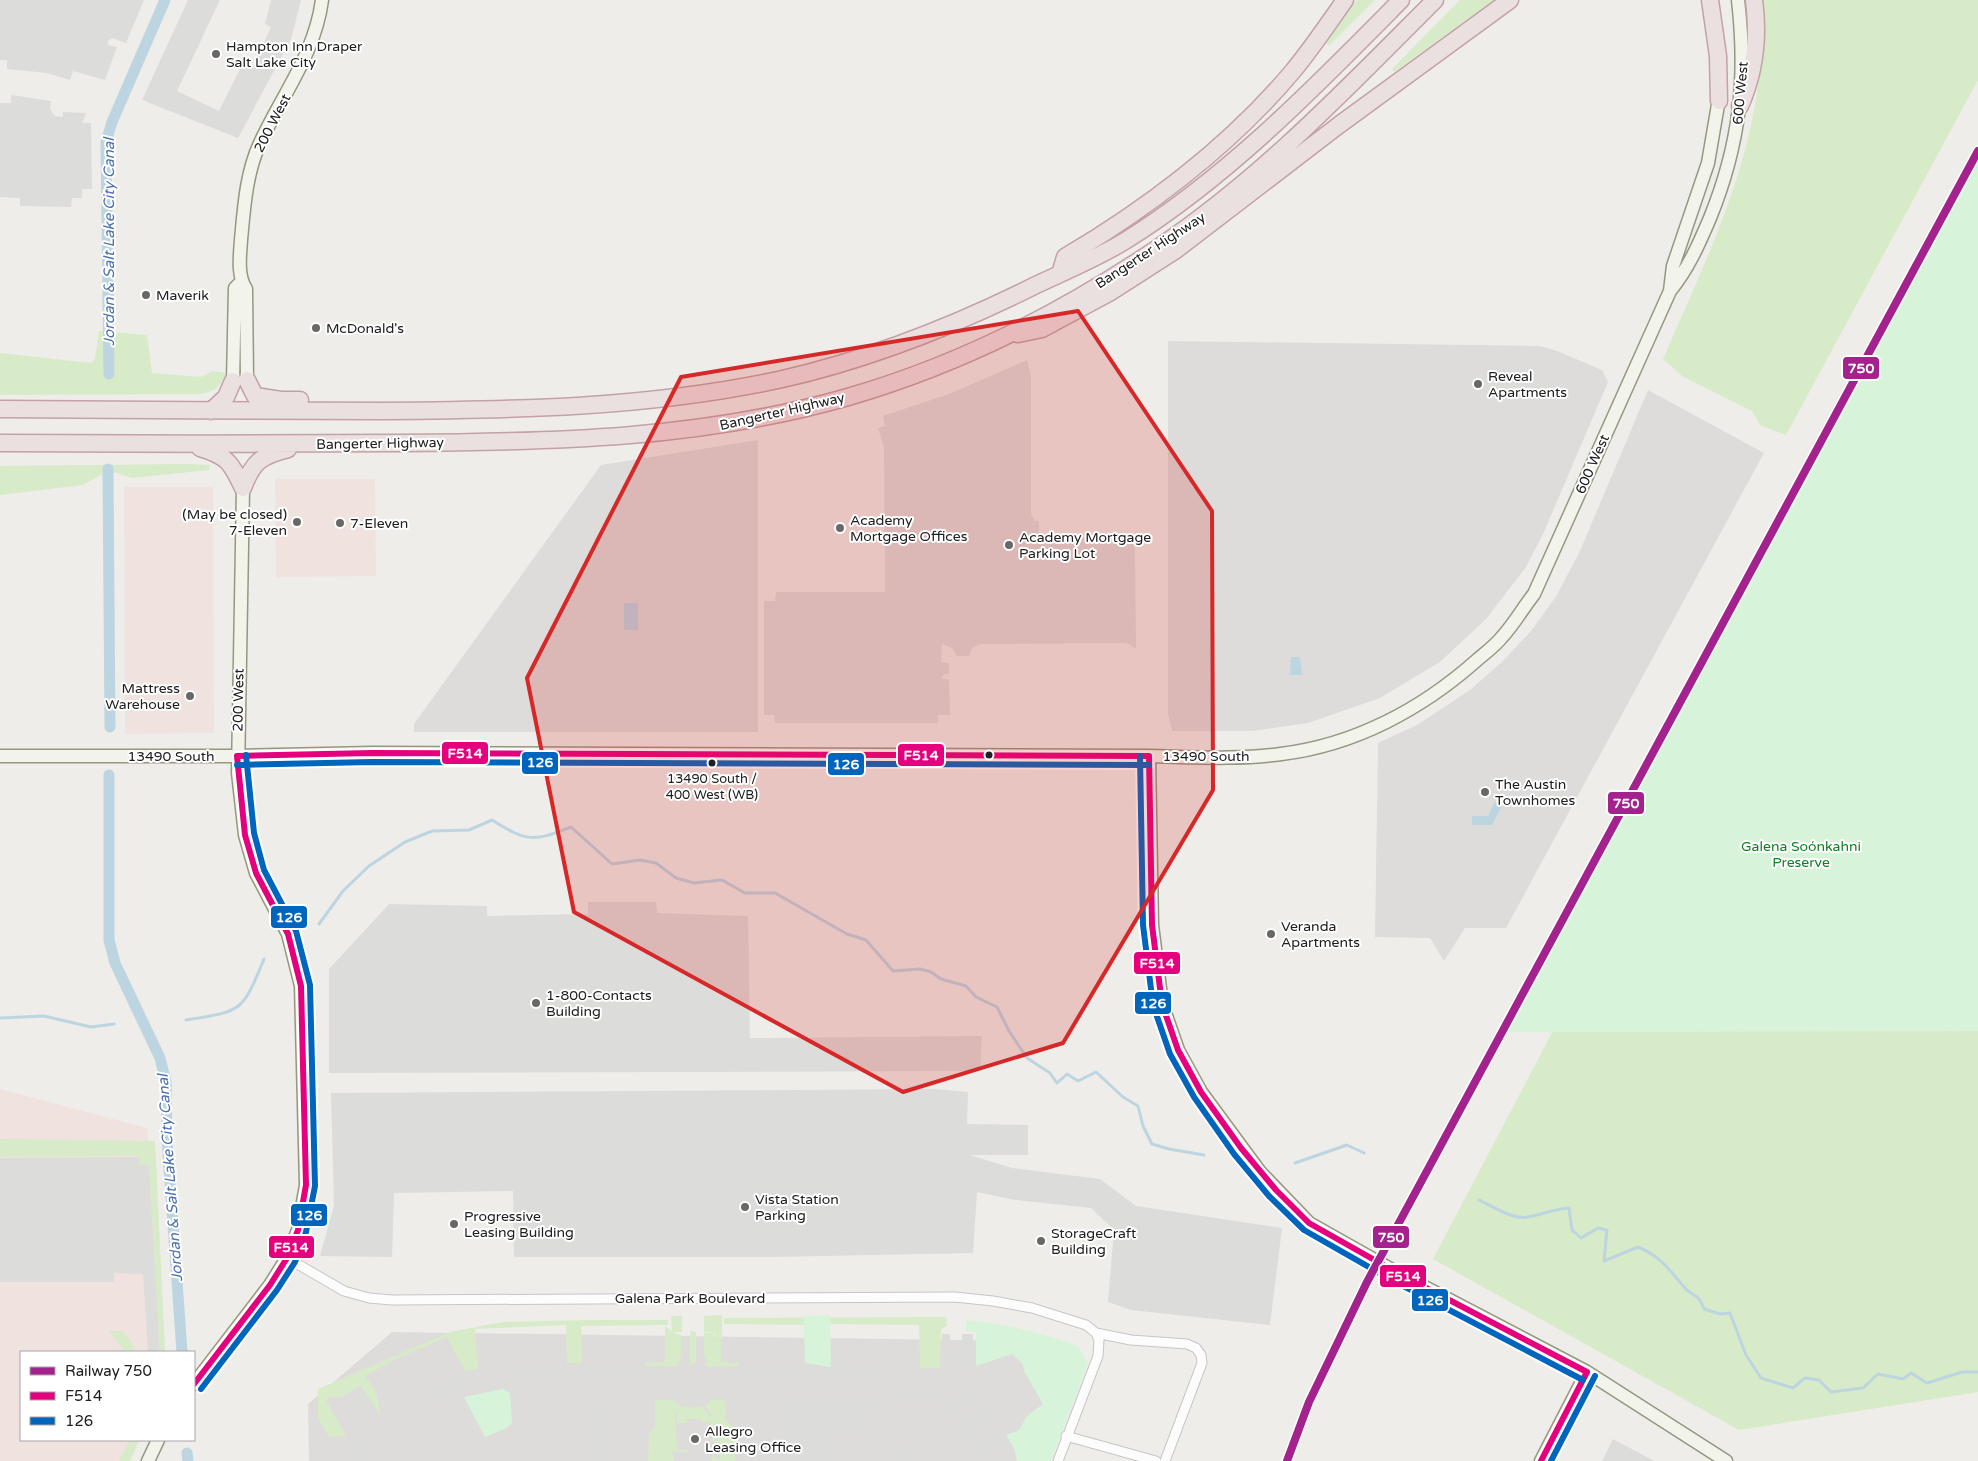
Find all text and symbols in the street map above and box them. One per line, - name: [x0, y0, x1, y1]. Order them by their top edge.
- place label: Hampton Inn Draper Salt Lake City: [226, 38, 363, 71]
- marker: Hampton Inn Draper Salt Lake City: [210, 48, 222, 60]
- street label: 600 West: [1729, 60, 1752, 125]
- street label: 200 West: [250, 91, 295, 155]
- water label: Jordan & Salt Lake City Canal: [100, 136, 118, 346]
- street label: Bangerter Highway: [1092, 208, 1209, 292]
- place label: Maverik: [156, 287, 209, 304]
- marker: Maverik: [140, 289, 152, 301]
- place label: McDonald's: [326, 320, 404, 337]
- marker: McDonald's: [310, 322, 322, 334]
- line badge: 750: [1842, 356, 1880, 380]
- text: 750: [1848, 360, 1874, 377]
- place label: Reveal Apartments: [1488, 368, 1567, 401]
- marker: Reveal Apartments: [1472, 378, 1484, 390]
- street label: Bangerter Highway: [718, 389, 847, 434]
- street label: 600 West: [1572, 431, 1613, 497]
- street label: Bangerter Highway: [316, 434, 445, 453]
- place label: (May be closed) 7-Eleven: [182, 506, 287, 539]
- place label: Academy Mortgage Offices: [850, 512, 968, 545]
- place label: 7-Eleven: [350, 515, 408, 532]
- marker: (May be closed) 7-Eleven: [291, 516, 303, 528]
- marker: 7-Eleven: [334, 517, 346, 529]
- marker: Academy Mortgage Offices: [834, 522, 846, 534]
- place label: Academy Mortgage Parking Lot: [1019, 529, 1151, 562]
- marker: Academy Mortgage Parking Lot: [1003, 539, 1015, 551]
- street label: 200 West: [229, 667, 248, 732]
- place label: Mattress Warehouse: [105, 680, 180, 713]
- marker: Mattress Warehouse: [184, 690, 196, 702]
- line badge: F514: [441, 741, 489, 765]
- line badge: F514: [897, 743, 945, 767]
- text: F514: [448, 745, 483, 762]
- text: F514: [904, 747, 939, 764]
- street label: 13490 South: [127, 748, 215, 765]
- street label: 13490 South: [1162, 748, 1250, 765]
- unlabelled marker: [984, 750, 994, 760]
- line badge: 126: [521, 751, 559, 775]
- line badge: 126: [827, 752, 865, 776]
- text: 126: [527, 754, 553, 771]
- text: 126: [833, 756, 859, 773]
- marker: 13490 South / 400 West (WB): [707, 758, 717, 768]
- place label: 13490 South / 400 West (WB): [666, 771, 758, 803]
- place label: The Austin Townhomes: [1495, 776, 1575, 809]
- marker: The Austin Townhomes: [1479, 786, 1491, 798]
- line badge: 750: [1607, 791, 1645, 815]
- text: 750: [1613, 795, 1639, 812]
- park label: Galena Soónkahni Preserve: [1741, 838, 1861, 871]
- line badge: 126: [270, 905, 308, 929]
- text: 126: [276, 909, 302, 926]
- place label: Veranda Apartments: [1281, 918, 1360, 951]
- marker: Veranda Apartments: [1265, 928, 1277, 940]
- line badge: F514: [1133, 951, 1181, 975]
- text: F514: [1140, 955, 1175, 972]
- place label: 1-800-Contacts Building: [546, 987, 652, 1020]
- line badge: 126: [1134, 991, 1172, 1015]
- text: 126: [1140, 995, 1166, 1012]
- marker: 1-800-Contacts Building: [530, 997, 542, 1009]
- water label: Jordan & Salt Lake City Canal: [154, 1071, 186, 1282]
- place label: Vista Station Parking: [755, 1191, 839, 1224]
- marker: Vista Station Parking: [739, 1201, 751, 1213]
- line badge: 126: [290, 1203, 328, 1227]
- text: 126: [296, 1207, 322, 1224]
- place label: Progressive Leasing Building: [464, 1208, 574, 1241]
- marker: Progressive Leasing Building: [448, 1218, 460, 1230]
- place label: StorageCraft Building: [1051, 1225, 1137, 1258]
- line badge: 750: [1372, 1225, 1410, 1249]
- text: 750: [1378, 1229, 1404, 1246]
- line badge: F514: [268, 1235, 315, 1259]
- marker: StorageCraft Building: [1035, 1235, 1047, 1247]
- text: F514: [274, 1239, 309, 1256]
- line badge: F514: [1379, 1264, 1427, 1288]
- text: F514: [1386, 1268, 1421, 1285]
- line badge: 126: [1411, 1288, 1449, 1312]
- street label: Galena Park Boulevard: [615, 1290, 765, 1307]
- text: 126: [1417, 1292, 1443, 1309]
- legend: [20, 1351, 195, 1441]
- text: Railway 750: [65, 1362, 152, 1380]
- text: F514: [65, 1387, 102, 1405]
- text: 126: [65, 1412, 93, 1430]
- place label: Allegro Leasing Office: [705, 1423, 801, 1456]
- marker: Allegro Leasing Office: [689, 1433, 701, 1445]

